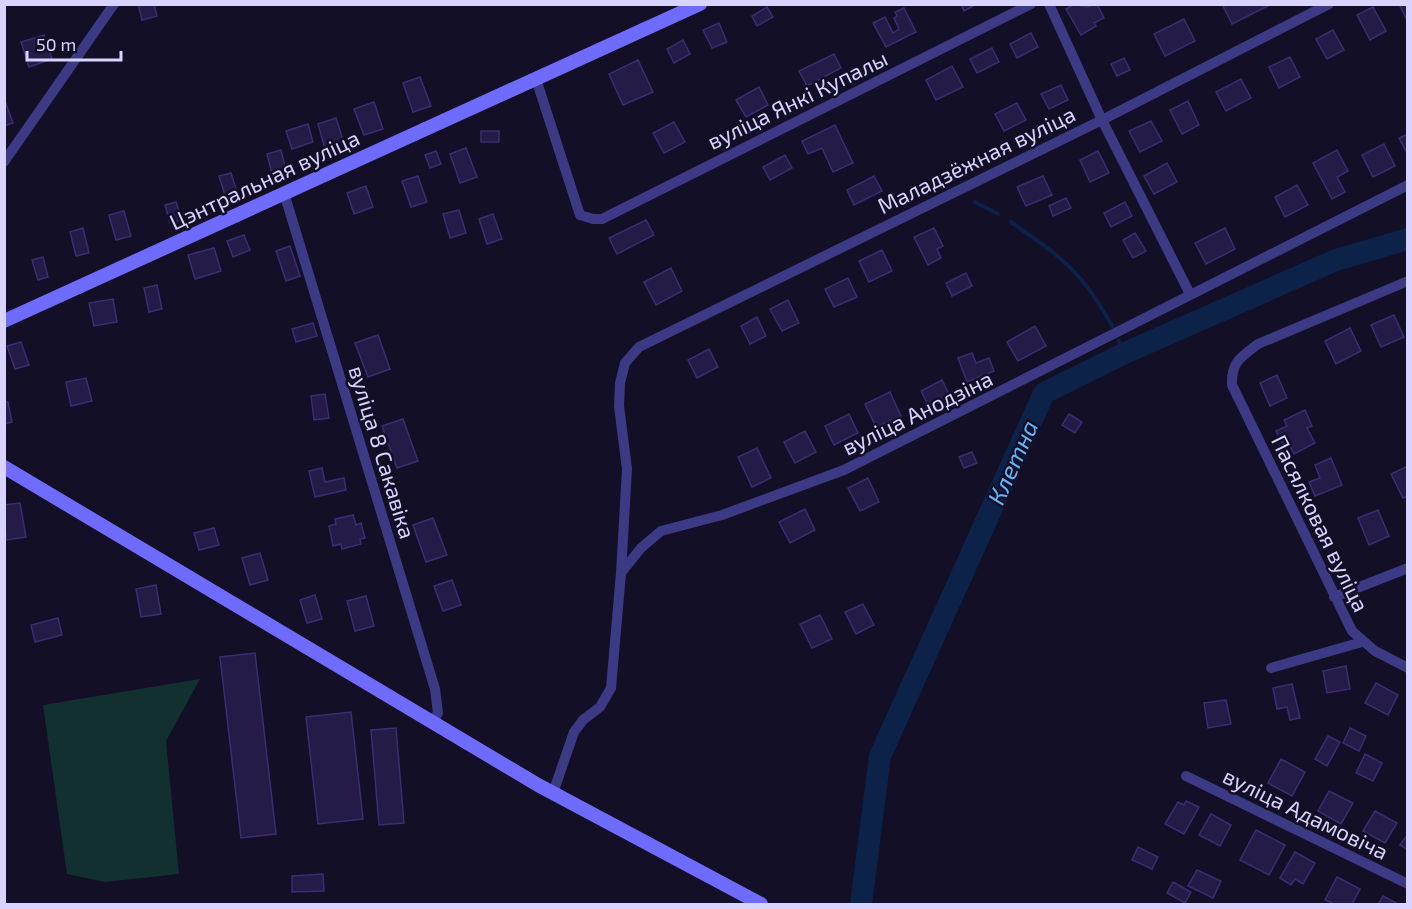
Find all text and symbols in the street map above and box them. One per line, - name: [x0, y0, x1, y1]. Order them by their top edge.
- scale bar: [27, 24, 122, 62]
- text: 50 m: [36, 33, 76, 55]
- street label: вуліца Янкі Купалы: [703, 44, 892, 155]
- street label: Маладзёжная вуліца: [873, 100, 1080, 219]
- street label: Цэнтральная вуліца: [165, 124, 364, 235]
- street label: вуліца 8 Сакавіка: [343, 362, 422, 542]
- street label: вуліца Анодзіна: [838, 364, 997, 461]
- water label: Клетна: [981, 415, 1043, 509]
- street label: Пасялковая вуліца: [1266, 430, 1375, 616]
- street label: вуліца Адамовіча: [1219, 762, 1393, 865]

